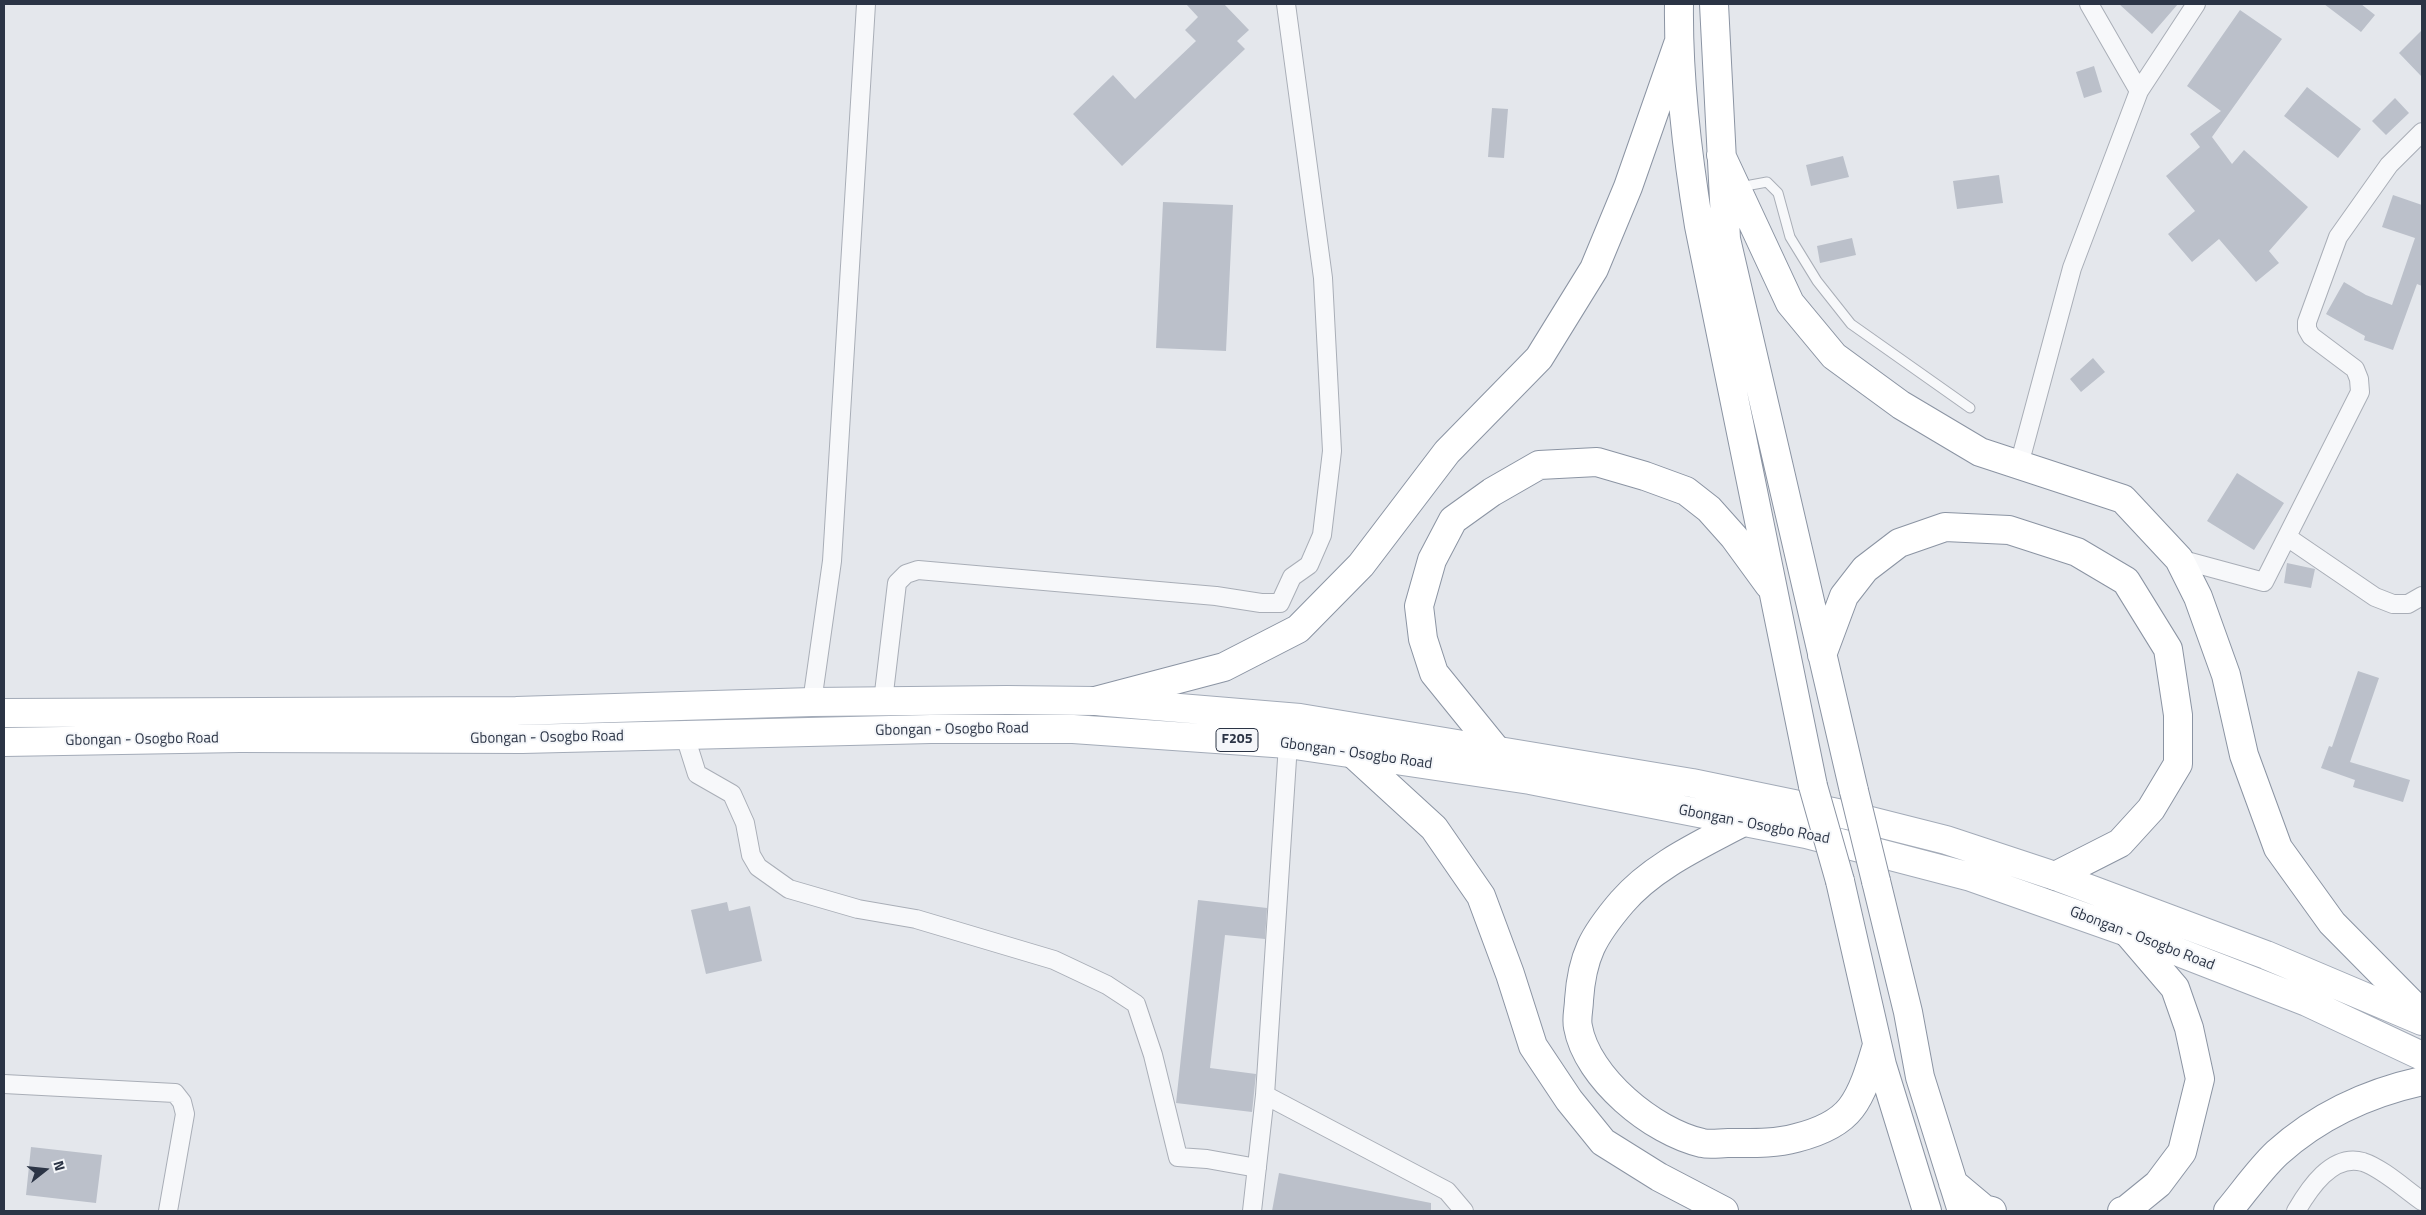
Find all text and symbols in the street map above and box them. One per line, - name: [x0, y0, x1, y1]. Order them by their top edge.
- street label: Gbongan - Osogbo Road: [875, 720, 1029, 740]
- street label: Gbongan - Osogbo Road: [470, 728, 624, 748]
- road number: F205: [1216, 728, 1258, 752]
- street label: Gbongan - Osogbo Road: [65, 730, 219, 750]
- street label: Gbongan - Osogbo Road: [1279, 734, 1433, 774]
- street label: Gbongan - Osogbo Road: [1677, 802, 1831, 848]
- street label: Gbongan - Osogbo Road: [2067, 903, 2217, 975]
- north arrow: [20, 1145, 70, 1195]
- text: N: [48, 1158, 71, 1173]

